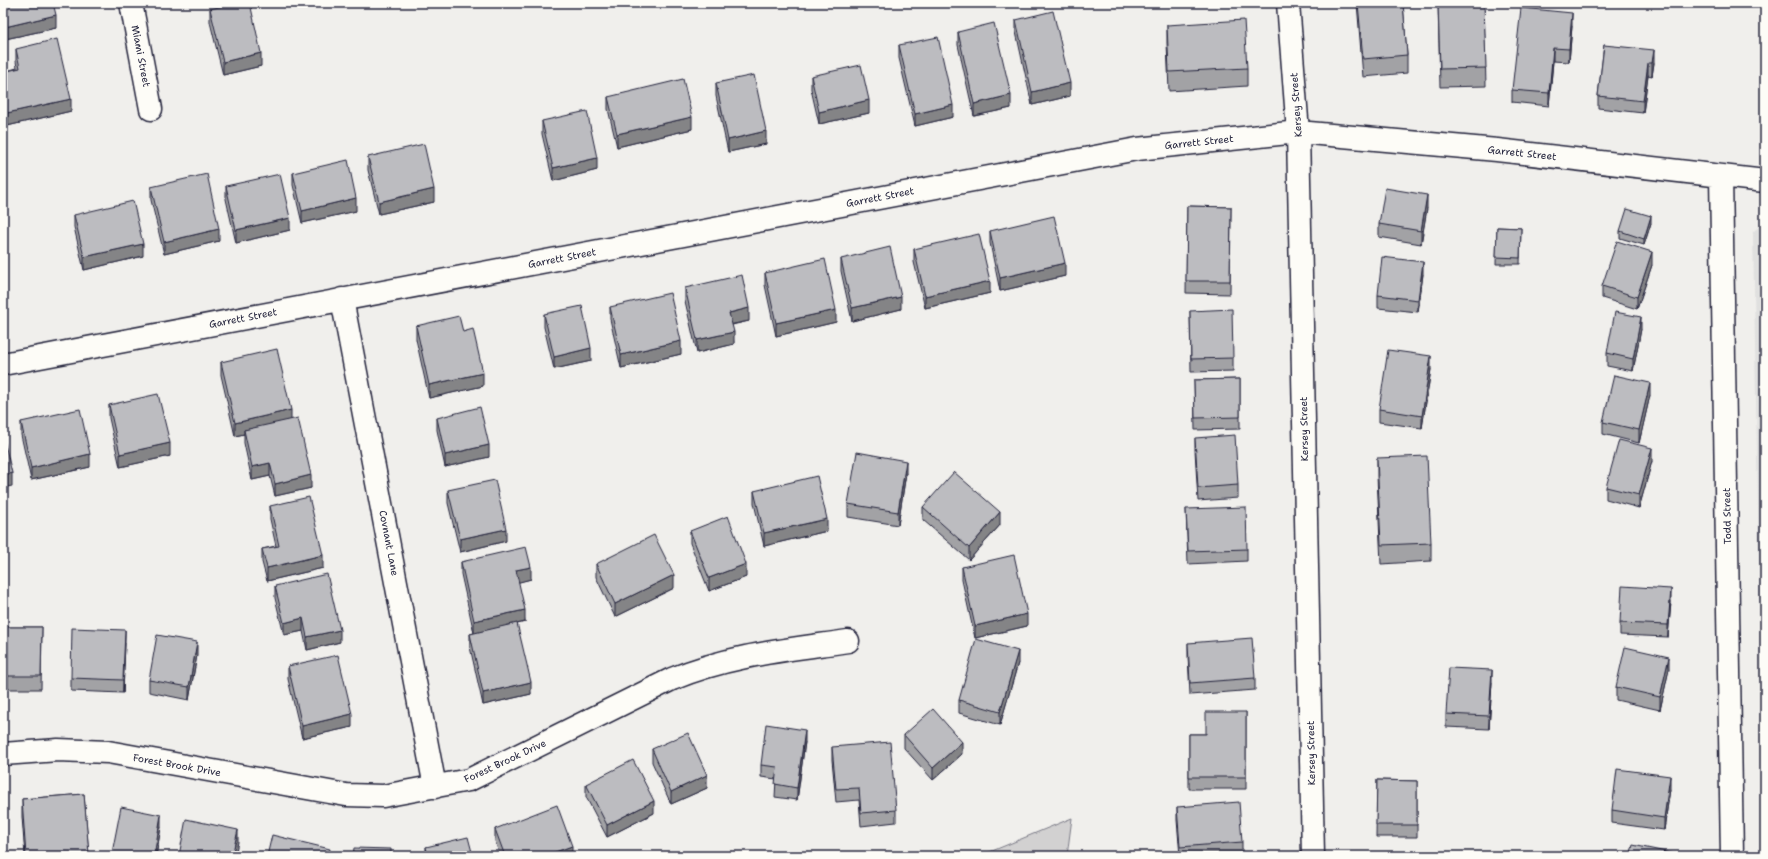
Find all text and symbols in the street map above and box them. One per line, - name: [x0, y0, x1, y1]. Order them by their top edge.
- street label: Miami Street: [129, 24, 153, 88]
- street label: Kersey Street: [1287, 72, 1305, 138]
- street label: Garrett Street: [1164, 132, 1234, 152]
- street label: Garrett Street: [1487, 143, 1557, 163]
- street label: Garrett Street: [845, 184, 915, 210]
- street label: Garrett Street: [527, 245, 597, 271]
- street label: Garrett Street: [208, 305, 278, 331]
- street label: Kersey Street: [1297, 397, 1311, 461]
- street label: Todd Street: [1720, 488, 1734, 544]
- street label: Covnant Lane: [376, 509, 402, 577]
- street label: Kersey Street: [1304, 721, 1318, 785]
- street label: Forest Brook Drive: [462, 736, 548, 786]
- street label: Forest Brook Drive: [132, 751, 222, 779]

